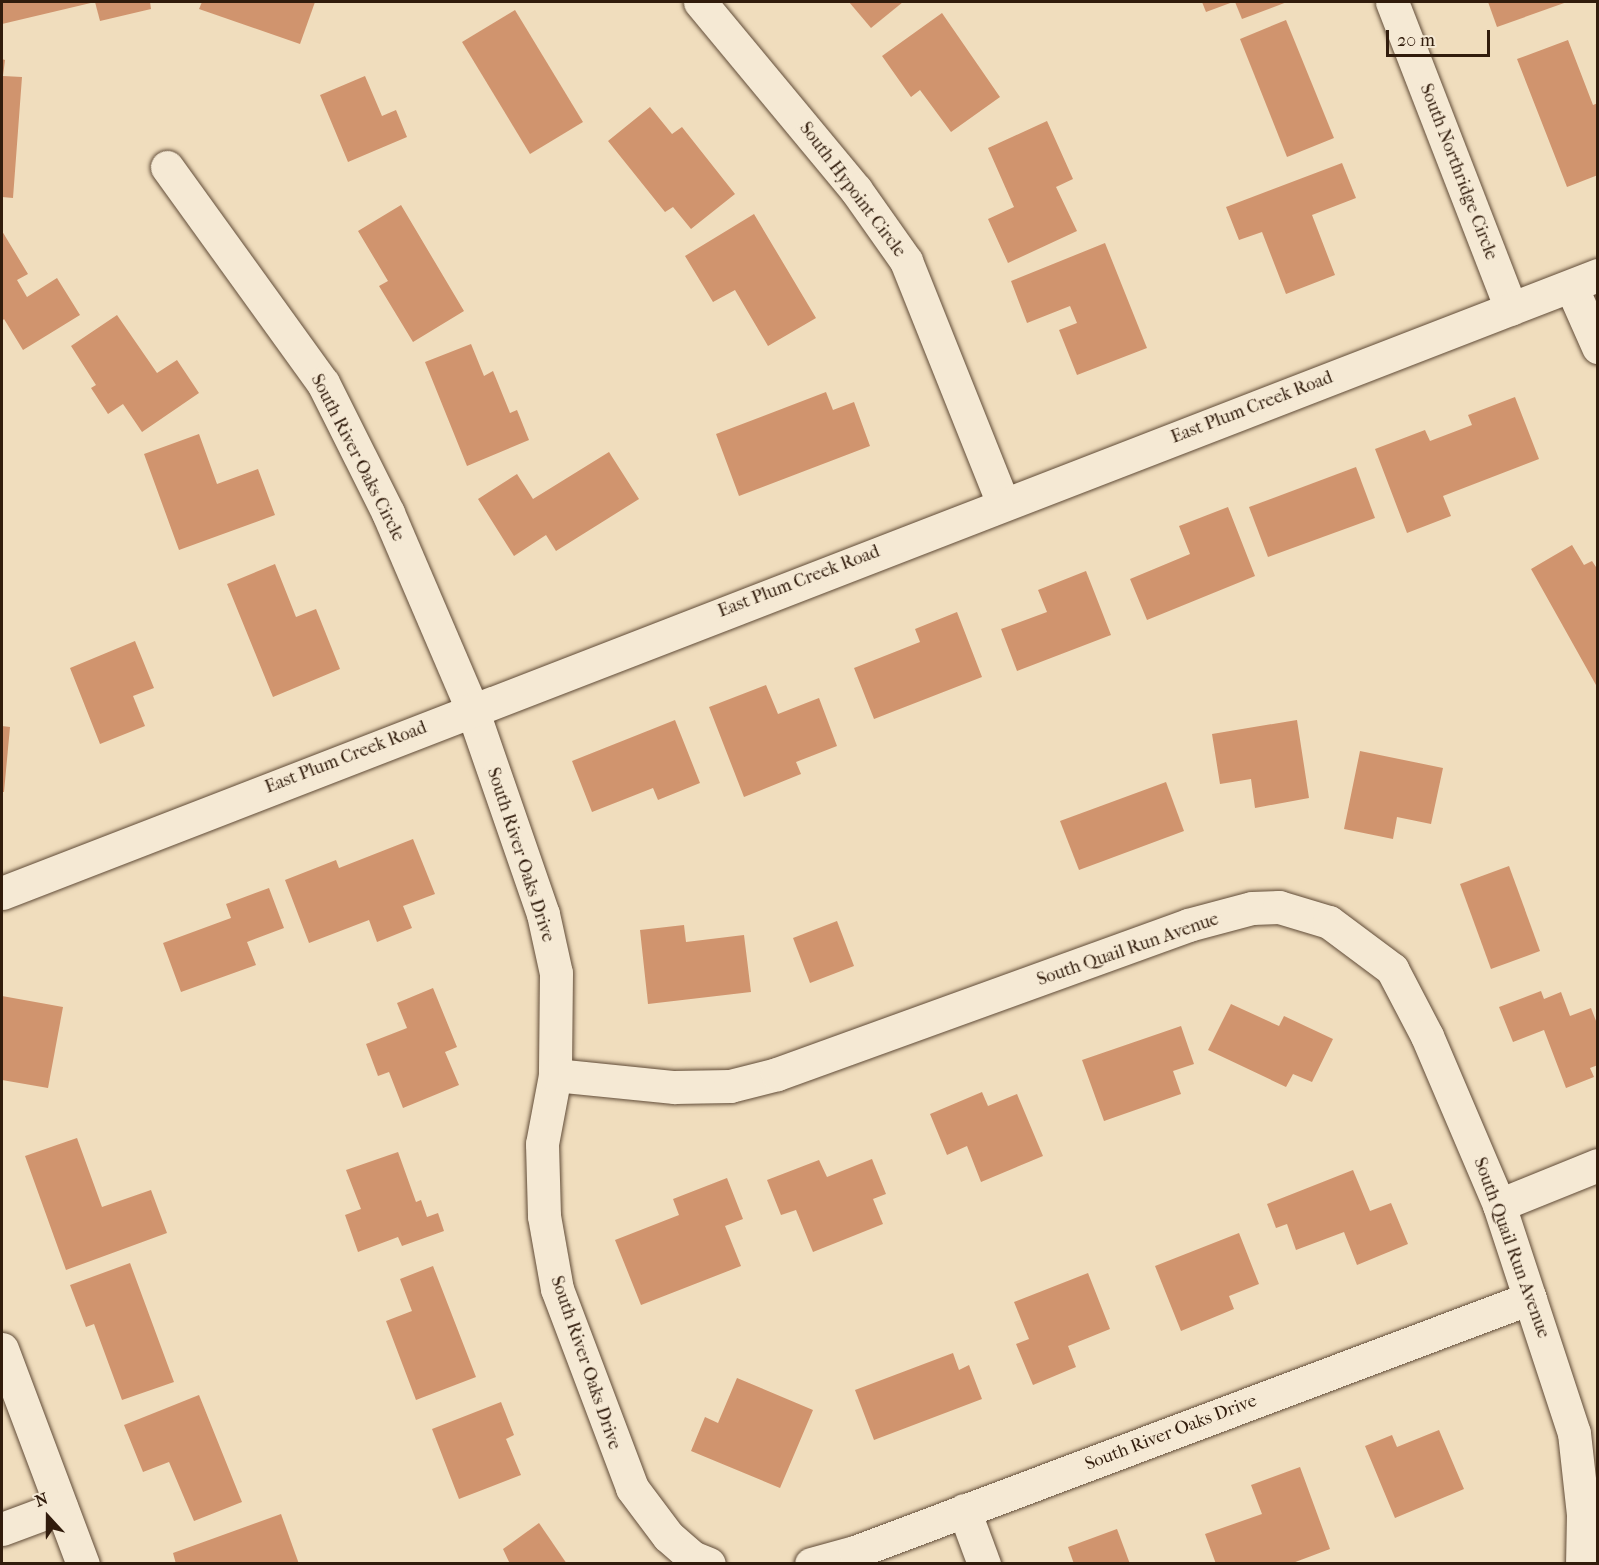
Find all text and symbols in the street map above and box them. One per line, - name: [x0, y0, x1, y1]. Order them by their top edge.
- scale bar: [1389, 18, 1492, 56]
- text: 20 m: [1397, 30, 1435, 51]
- street label: South Northridge Circle: [1414, 81, 1502, 263]
- street label: South Hypoint Circle: [794, 118, 910, 262]
- street label: East Plum Creek Road: [1168, 367, 1336, 449]
- street label: South River Oaks Circle: [305, 371, 409, 545]
- street label: East Plum Creek Road: [715, 541, 883, 623]
- street label: East Plum Creek Road: [262, 717, 430, 799]
- street label: South River Oaks Drive: [482, 765, 558, 945]
- street label: South Quail Run Avenue: [1034, 909, 1222, 991]
- street label: South Quail Run Avenue: [1468, 1155, 1554, 1341]
- street label: South River Oaks Drive: [545, 1273, 625, 1453]
- street label: South River Oaks Drive: [1082, 1390, 1260, 1476]
- north arrow: [18, 1487, 78, 1547]
- text: N: [32, 1489, 50, 1511]

